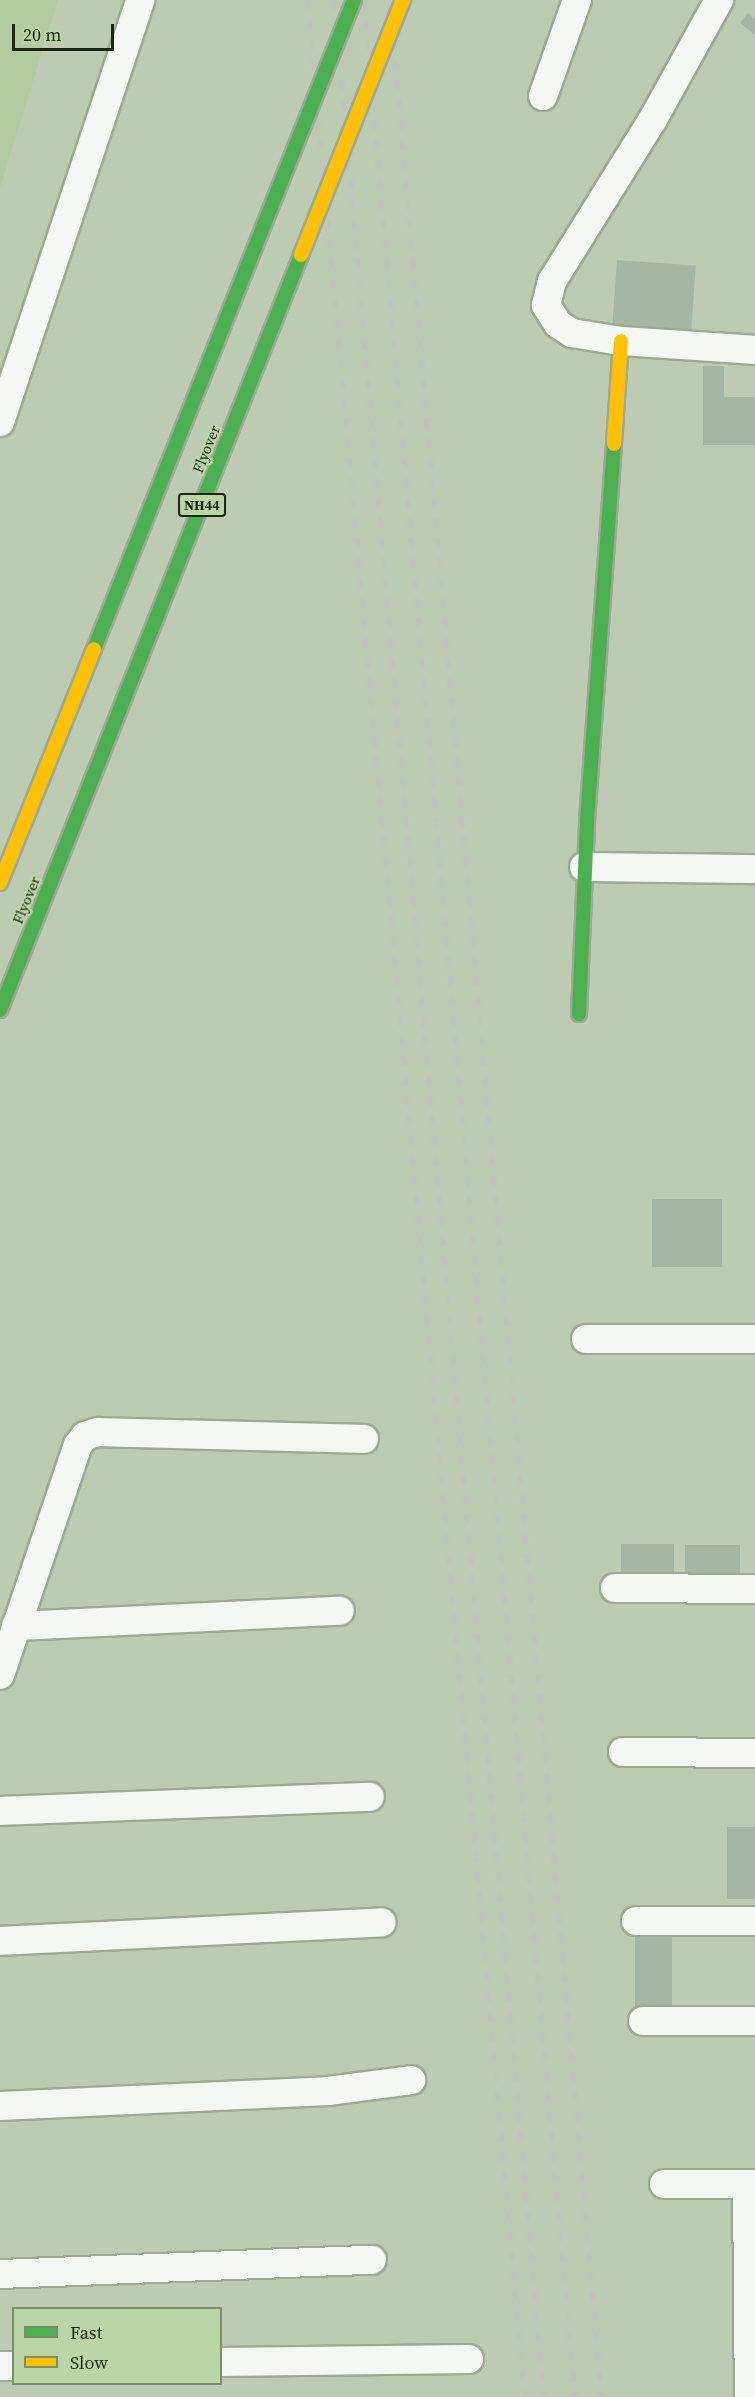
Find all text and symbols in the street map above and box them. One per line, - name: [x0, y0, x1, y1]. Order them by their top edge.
- scale bar: [15, 12, 117, 50]
- text: 20 m: [23, 22, 61, 47]
- street label: Flyover: [188, 422, 224, 476]
- road number: NH44: [178, 494, 226, 516]
- street label: Flyover: [8, 873, 44, 927]
- legend: [12, 2307, 222, 2385]
- text: Fast: [70, 2320, 103, 2345]
- text: Slow: [70, 2350, 108, 2375]

